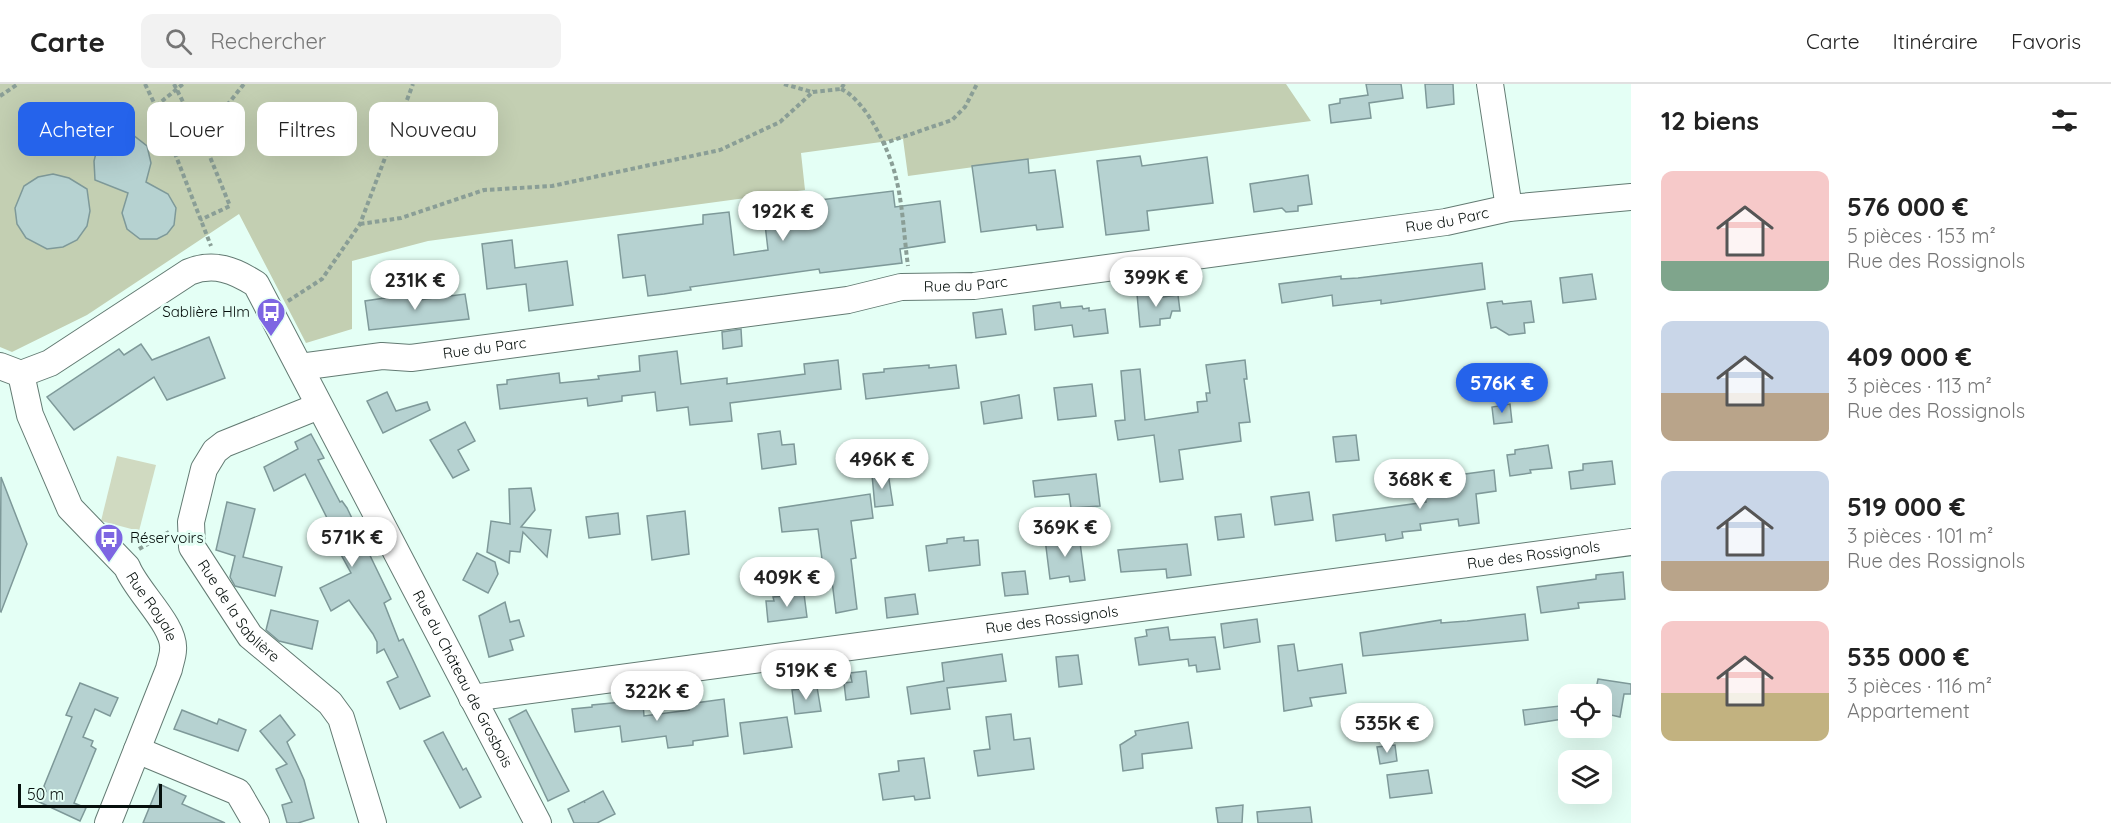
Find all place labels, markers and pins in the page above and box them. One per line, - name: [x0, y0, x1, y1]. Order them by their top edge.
- pin: 192K €: [734, 191, 832, 242]
- pin: 399K €: [1107, 257, 1205, 308]
- pin: 231K €: [366, 260, 464, 311]
- bus stop icon: Sablière Hlm: [255, 296, 287, 338]
- place label: Sablière Hlm: [162, 302, 250, 321]
- pin: 576K €: [1453, 363, 1551, 414]
- pin: 496K €: [833, 439, 931, 490]
- pin: 368K €: [1371, 459, 1469, 510]
- pin: 369K €: [1016, 507, 1114, 558]
- pin: 571K €: [303, 517, 401, 568]
- bus stop icon: Réservoirs: [93, 522, 125, 564]
- place label: Réservoirs: [130, 528, 203, 547]
- pin: 409K €: [738, 557, 836, 608]
- pin: 519K €: [757, 650, 855, 701]
- pin: 322K €: [608, 671, 706, 722]
- pin: 535K €: [1338, 703, 1436, 754]

